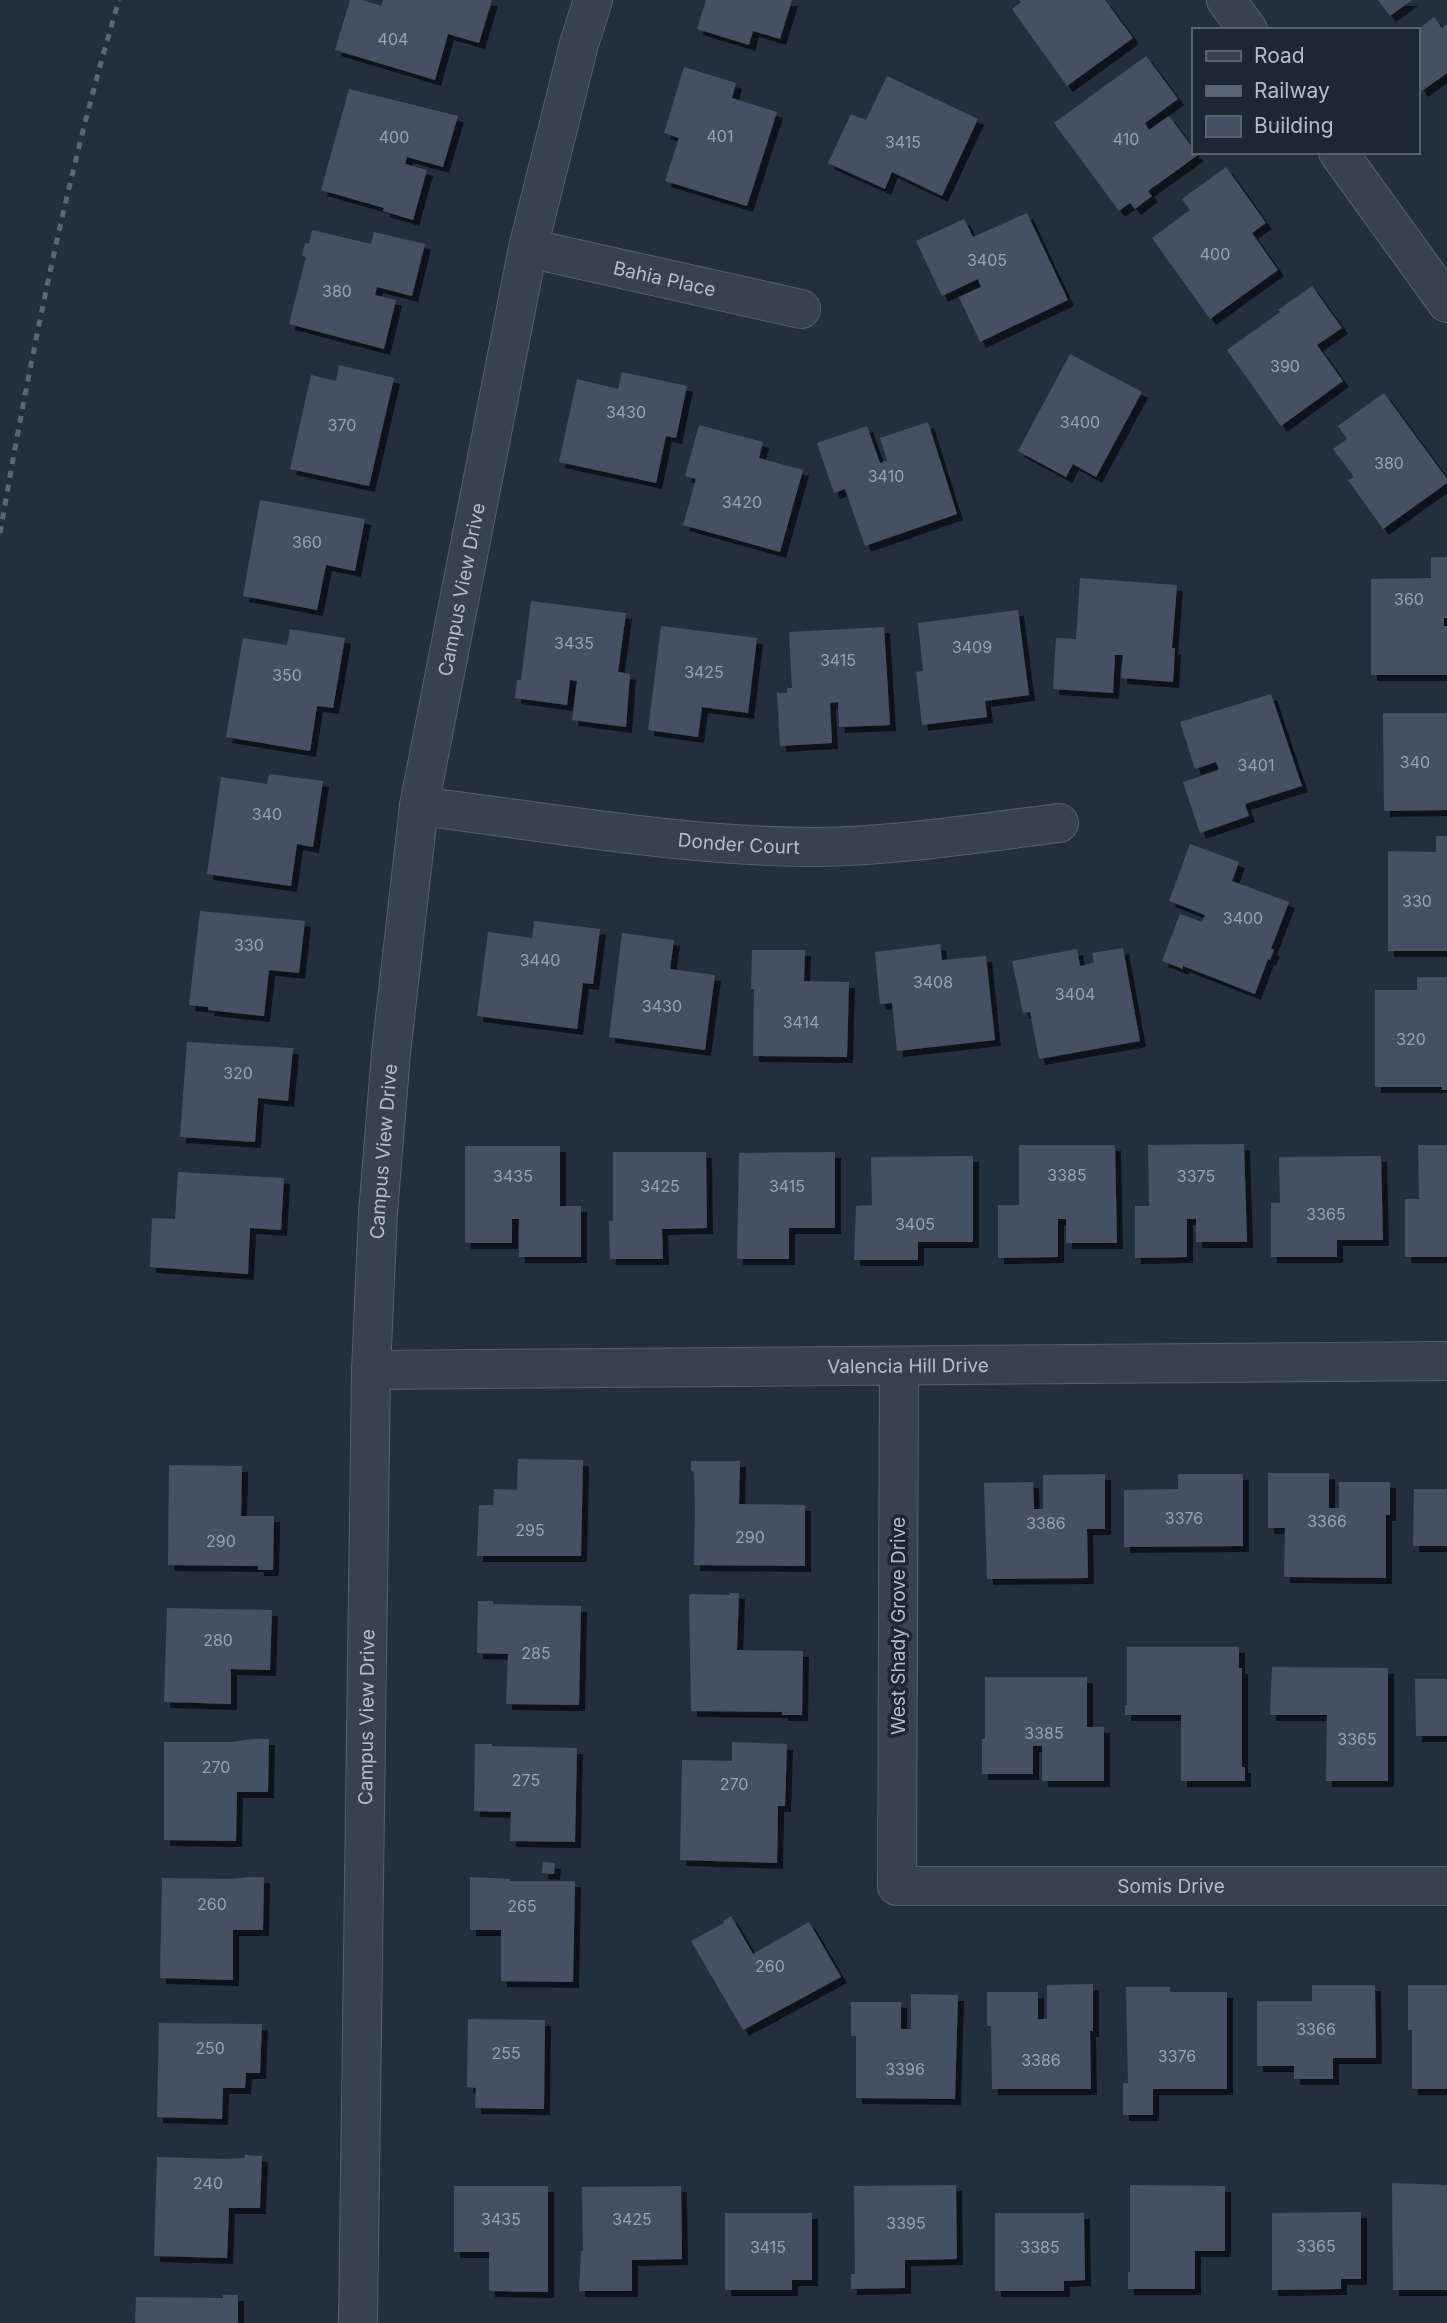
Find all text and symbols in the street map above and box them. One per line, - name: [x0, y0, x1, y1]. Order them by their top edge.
- legend: [1192, 28, 1419, 154]
- house number: 404: [378, 29, 408, 49]
- text: Road: [1254, 43, 1305, 68]
- text: Railway: [1254, 78, 1330, 103]
- text: Building: [1254, 113, 1334, 138]
- house number: 401: [707, 126, 733, 146]
- house number: 400: [379, 127, 409, 147]
- house number: 410: [1113, 129, 1139, 149]
- house number: 3415: [885, 132, 921, 152]
- house number: 400: [1200, 244, 1230, 264]
- house number: 3405: [967, 250, 1007, 270]
- street label: Bahia Place: [611, 256, 718, 302]
- house number: 380: [322, 281, 352, 301]
- house number: 390: [1270, 356, 1300, 376]
- house number: 3430: [606, 402, 646, 422]
- house number: 3400: [1060, 412, 1100, 432]
- house number: 370: [328, 415, 356, 435]
- house number: 380: [1374, 453, 1404, 473]
- house number: 3410: [868, 466, 904, 486]
- house number: 3420: [722, 492, 762, 512]
- street label: Campus View Drive: [434, 501, 490, 678]
- house number: 360: [292, 532, 322, 552]
- house number: 360: [1394, 589, 1424, 609]
- house number: 3435: [554, 633, 594, 653]
- house number: 3409: [952, 637, 992, 657]
- house number: 3415: [820, 650, 856, 670]
- house number: 3425: [684, 662, 724, 682]
- house number: 350: [272, 665, 302, 685]
- house number: 340: [1400, 752, 1430, 772]
- house number: 3401: [1238, 755, 1274, 775]
- house number: 340: [252, 804, 282, 824]
- street label: Donder Court: [677, 828, 800, 859]
- house number: 330: [1402, 891, 1432, 911]
- house number: 3400: [1223, 908, 1263, 928]
- house number: 330: [234, 935, 264, 955]
- house number: 3440: [520, 950, 560, 970]
- house number: 3408: [913, 972, 953, 992]
- house number: 3404: [1055, 984, 1095, 1004]
- house number: 3430: [642, 996, 682, 1016]
- house number: 3414: [783, 1012, 819, 1032]
- house number: 320: [1396, 1029, 1426, 1049]
- house number: 320: [223, 1063, 253, 1083]
- street label: Campus View Drive: [366, 1063, 402, 1240]
- house number: 3385: [1047, 1165, 1087, 1185]
- house number: 3435: [493, 1166, 533, 1186]
- house number: 3375: [1177, 1166, 1215, 1186]
- house number: 3425: [640, 1176, 680, 1196]
- house number: 3415: [769, 1176, 805, 1196]
- house number: 3365: [1306, 1204, 1346, 1224]
- house number: 3405: [895, 1214, 935, 1234]
- street label: Valencia Hill Drive: [827, 1354, 989, 1378]
- house number: 3376: [1165, 1508, 1203, 1528]
- house number: 3366: [1307, 1511, 1347, 1531]
- house number: 3386: [1026, 1513, 1066, 1533]
- street label: West Shady Grove Drive: [887, 1517, 910, 1735]
- house number: 295: [515, 1520, 545, 1540]
- house number: 290: [735, 1527, 765, 1547]
- house number: 290: [206, 1531, 236, 1551]
- street label: Campus View Drive: [354, 1629, 379, 1805]
- house number: 280: [203, 1630, 233, 1650]
- house number: 285: [521, 1643, 551, 1663]
- house number: 3385: [1024, 1723, 1064, 1743]
- house number: 3365: [1337, 1729, 1377, 1749]
- house number: 270: [202, 1757, 230, 1777]
- house number: 275: [512, 1770, 540, 1790]
- house number: 270: [720, 1774, 748, 1794]
- street label: Somis Drive: [1117, 1875, 1225, 1898]
- house number: 260: [197, 1894, 227, 1914]
- house number: 265: [507, 1896, 537, 1916]
- house number: 260: [755, 1956, 785, 1976]
- house number: 3366: [1296, 2019, 1336, 2039]
- house number: 250: [195, 2038, 225, 2058]
- house number: 255: [491, 2043, 521, 2063]
- house number: 3376: [1158, 2046, 1196, 2066]
- house number: 3386: [1021, 2050, 1061, 2070]
- house number: 3396: [885, 2059, 925, 2079]
- house number: 240: [193, 2173, 223, 2193]
- house number: 3435: [481, 2209, 521, 2229]
- house number: 3425: [612, 2209, 652, 2229]
- house number: 3395: [886, 2213, 926, 2233]
- house number: 3365: [1296, 2236, 1336, 2256]
- house number: 3415: [750, 2237, 786, 2257]
- house number: 3385: [1020, 2237, 1060, 2257]

